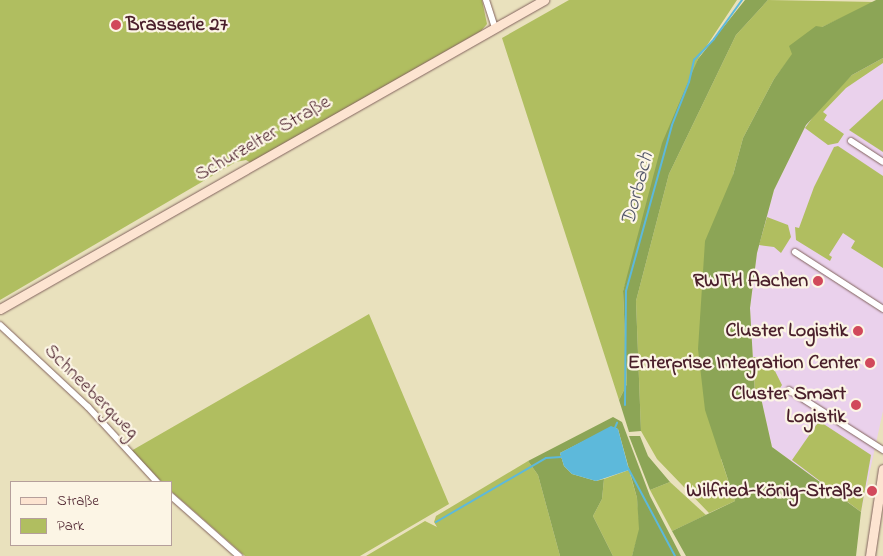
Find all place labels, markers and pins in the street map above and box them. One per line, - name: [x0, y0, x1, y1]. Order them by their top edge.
- place label: Brasserie 27: [126, 13, 228, 37]
- marker: Brasserie 27: [110, 19, 122, 31]
- place label: RWTH Aachen: [693, 269, 808, 293]
- marker: RWTH Aachen: [812, 275, 824, 287]
- place label: Cluster Logistik: [726, 319, 848, 343]
- marker: Cluster Logistik: [852, 325, 864, 337]
- place label: Enterprise Integration Center: [628, 351, 860, 375]
- marker: Enterprise Integration Center: [864, 357, 876, 369]
- place label: Cluster Smart Logistik: [731, 382, 846, 429]
- marker: Cluster Smart Logistik: [850, 399, 862, 411]
- place label: Wilfried-König-Straße: [686, 479, 862, 503]
- marker: Wilfried-König-Straße: [866, 485, 878, 497]

